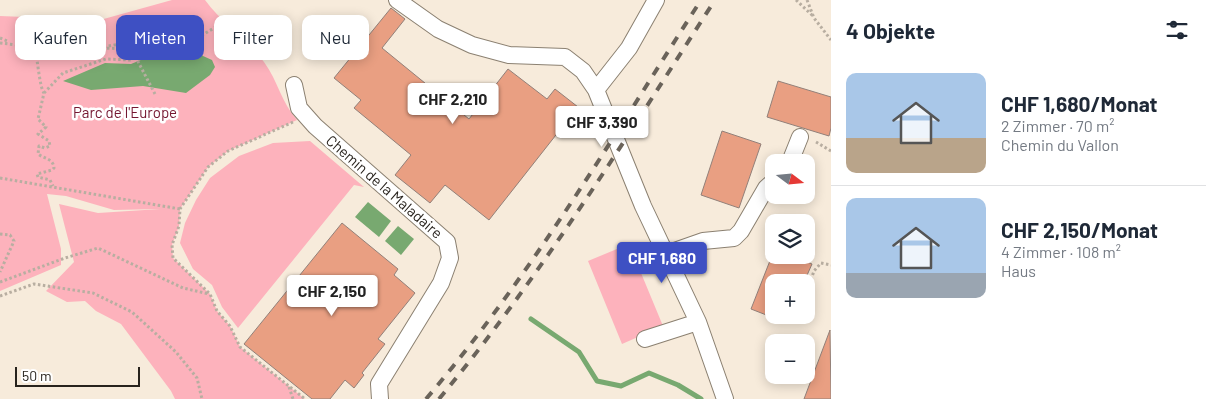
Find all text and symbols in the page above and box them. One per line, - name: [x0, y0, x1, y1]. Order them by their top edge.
- chip: Kaufen: [15, 15, 106, 60]
- chip: Mieten: [116, 15, 204, 60]
- chip: Filter: [214, 15, 292, 60]
- chip: Neu: [302, 15, 369, 60]
- icon: filters: [1163, 16, 1191, 44]
- text: 4 Objekte: [846, 18, 935, 43]
- pin: CHF 2,210: [396, 82, 510, 125]
- text: CHF 2,210: [419, 89, 487, 108]
- text: CHF 1,680/Monat: [1001, 91, 1158, 116]
- icon: home: [886, 93, 946, 153]
- park label: Parc de l'Europe: [73, 103, 177, 121]
- pin: CHF 3,390: [545, 106, 659, 148]
- text: CHF 3,390: [566, 112, 638, 131]
- text: 2 Zimmer · 70 m²: [1001, 116, 1114, 135]
- street label: Chemin de la Maladaire: [323, 131, 447, 242]
- text: Chemin du Vallon: [1001, 135, 1119, 154]
- north arrow: [765, 154, 815, 204]
- map controls: [765, 154, 815, 384]
- button: layers: [765, 214, 815, 264]
- text: CHF 2,150/Monat: [1001, 217, 1158, 242]
- icon: home: [886, 218, 946, 278]
- pin: CHF 1,680: [605, 242, 719, 284]
- text: 4 Zimmer · 108 m²: [1001, 242, 1121, 261]
- text: CHF 1,680: [628, 248, 696, 267]
- text: Haus: [1001, 261, 1036, 280]
- pin: CHF 2,150: [275, 274, 389, 317]
- button: +: [765, 274, 815, 324]
- text: CHF 2,150: [298, 281, 366, 300]
- button: −: [765, 334, 815, 384]
- scale bar: [15, 364, 140, 387]
- text: 50 m: [22, 367, 51, 384]

